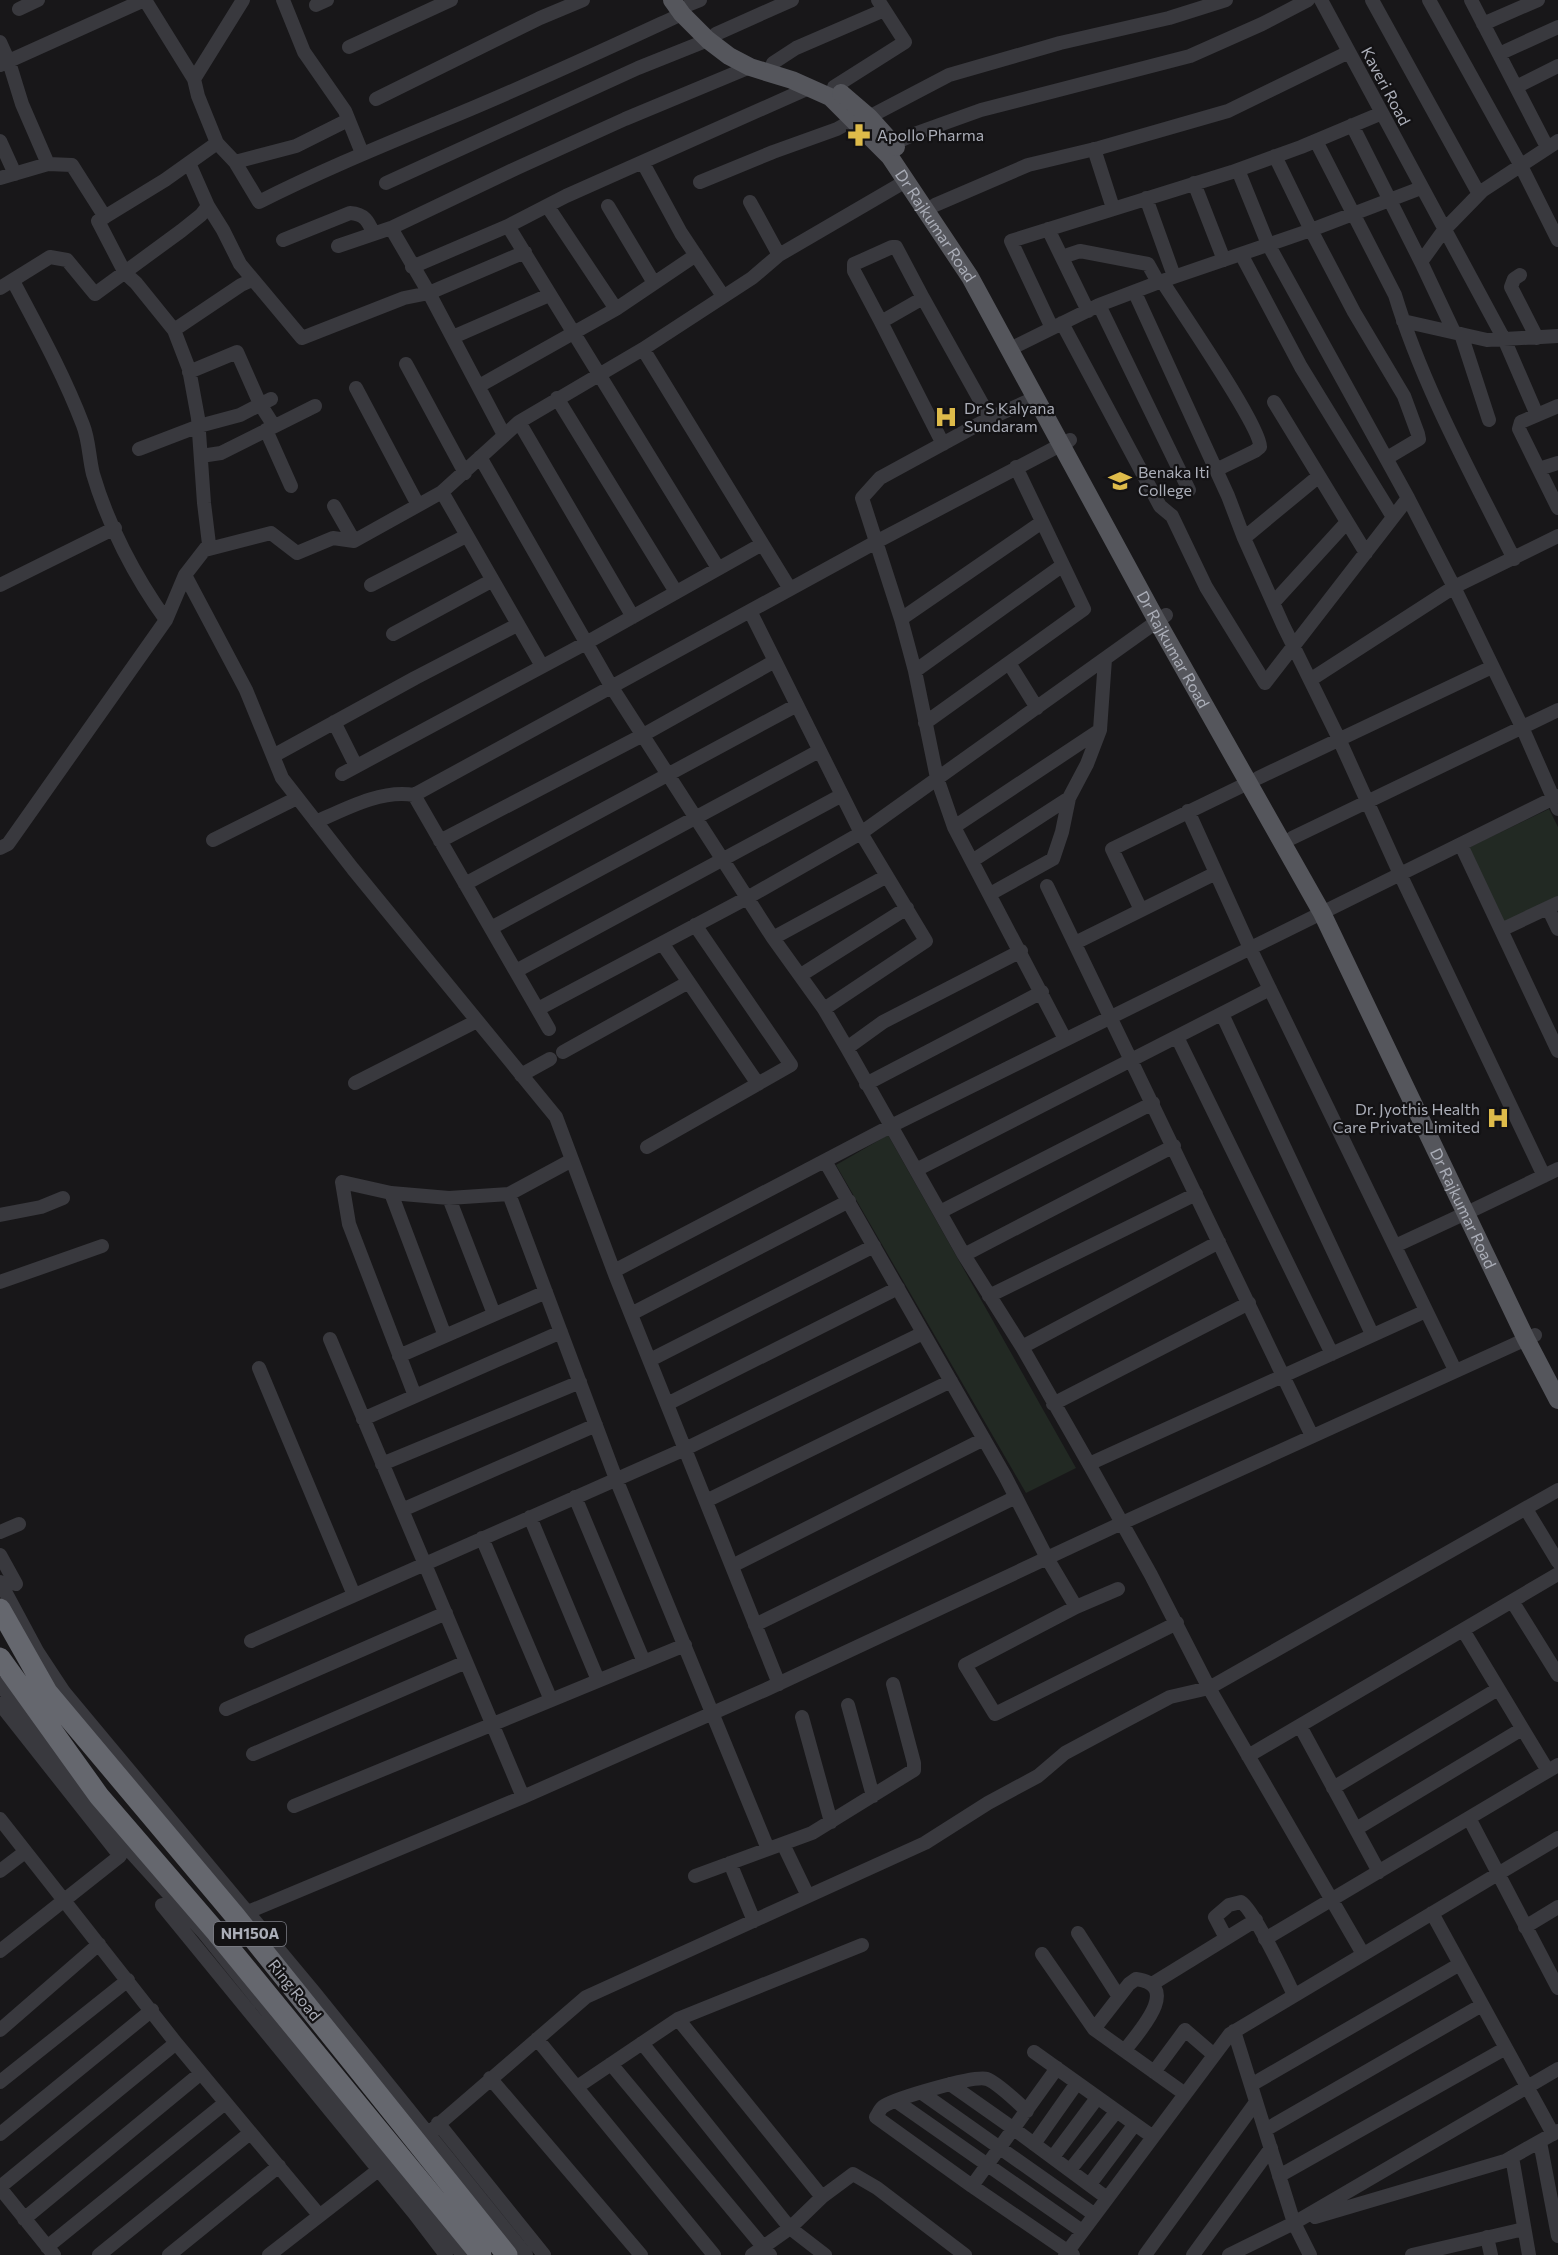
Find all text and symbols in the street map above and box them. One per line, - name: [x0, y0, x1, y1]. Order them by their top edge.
- street label: Kaveri Road: [1358, 43, 1415, 128]
- pharmacy icon: Apollo Pharma: [846, 122, 872, 148]
- place label: Apollo Pharma: [877, 125, 984, 144]
- street label: Dr Rajkumar Road: [892, 165, 980, 285]
- place label: Dr S Kalyana Sundaram: [964, 398, 1055, 435]
- hospital icon: Dr S Kalyana Sundaram: [933, 404, 959, 430]
- place label: Benaka Iti College: [1138, 462, 1210, 499]
- school or university icon: Benaka Iti College: [1107, 468, 1133, 494]
- street label: Dr Rajkumar Road: [1133, 587, 1214, 711]
- place label: Dr. Jyothis Health Care Private Limited: [1333, 1099, 1480, 1136]
- hospital icon: Dr. Jyothis Health Care Private Limited: [1485, 1105, 1511, 1131]
- street label: Dr Rajkumar Road: [1427, 1145, 1501, 1271]
- road number: NH150A: [214, 1922, 286, 1946]
- street label: Ring Road: [265, 1955, 326, 2024]

